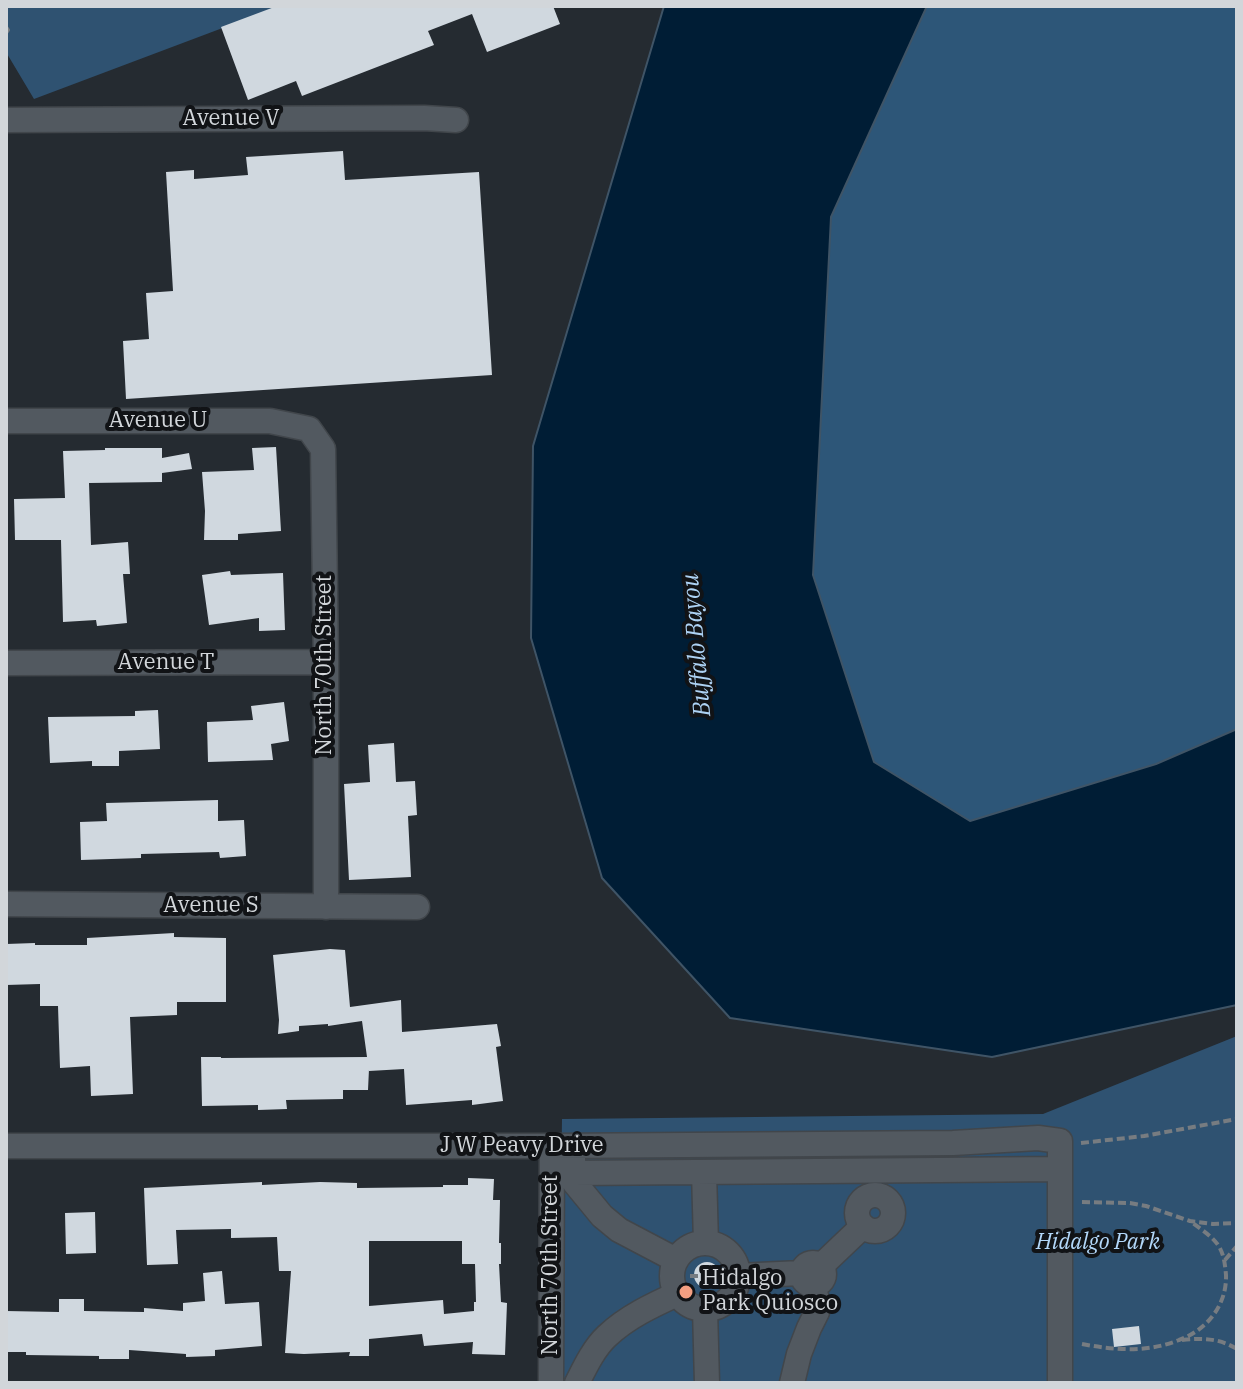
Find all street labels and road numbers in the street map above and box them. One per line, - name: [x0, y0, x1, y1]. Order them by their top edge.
- street label: Avenue V: [182, 106, 280, 132]
- street label: Avenue U: [109, 408, 207, 434]
- street label: North 70th Street: [312, 575, 338, 755]
- street label: Avenue T: [118, 650, 214, 676]
- street label: Avenue S: [163, 893, 259, 919]
- street label: J W Peavy Drive: [440, 1133, 604, 1159]
- street label: North 70th Street: [538, 1175, 564, 1355]

